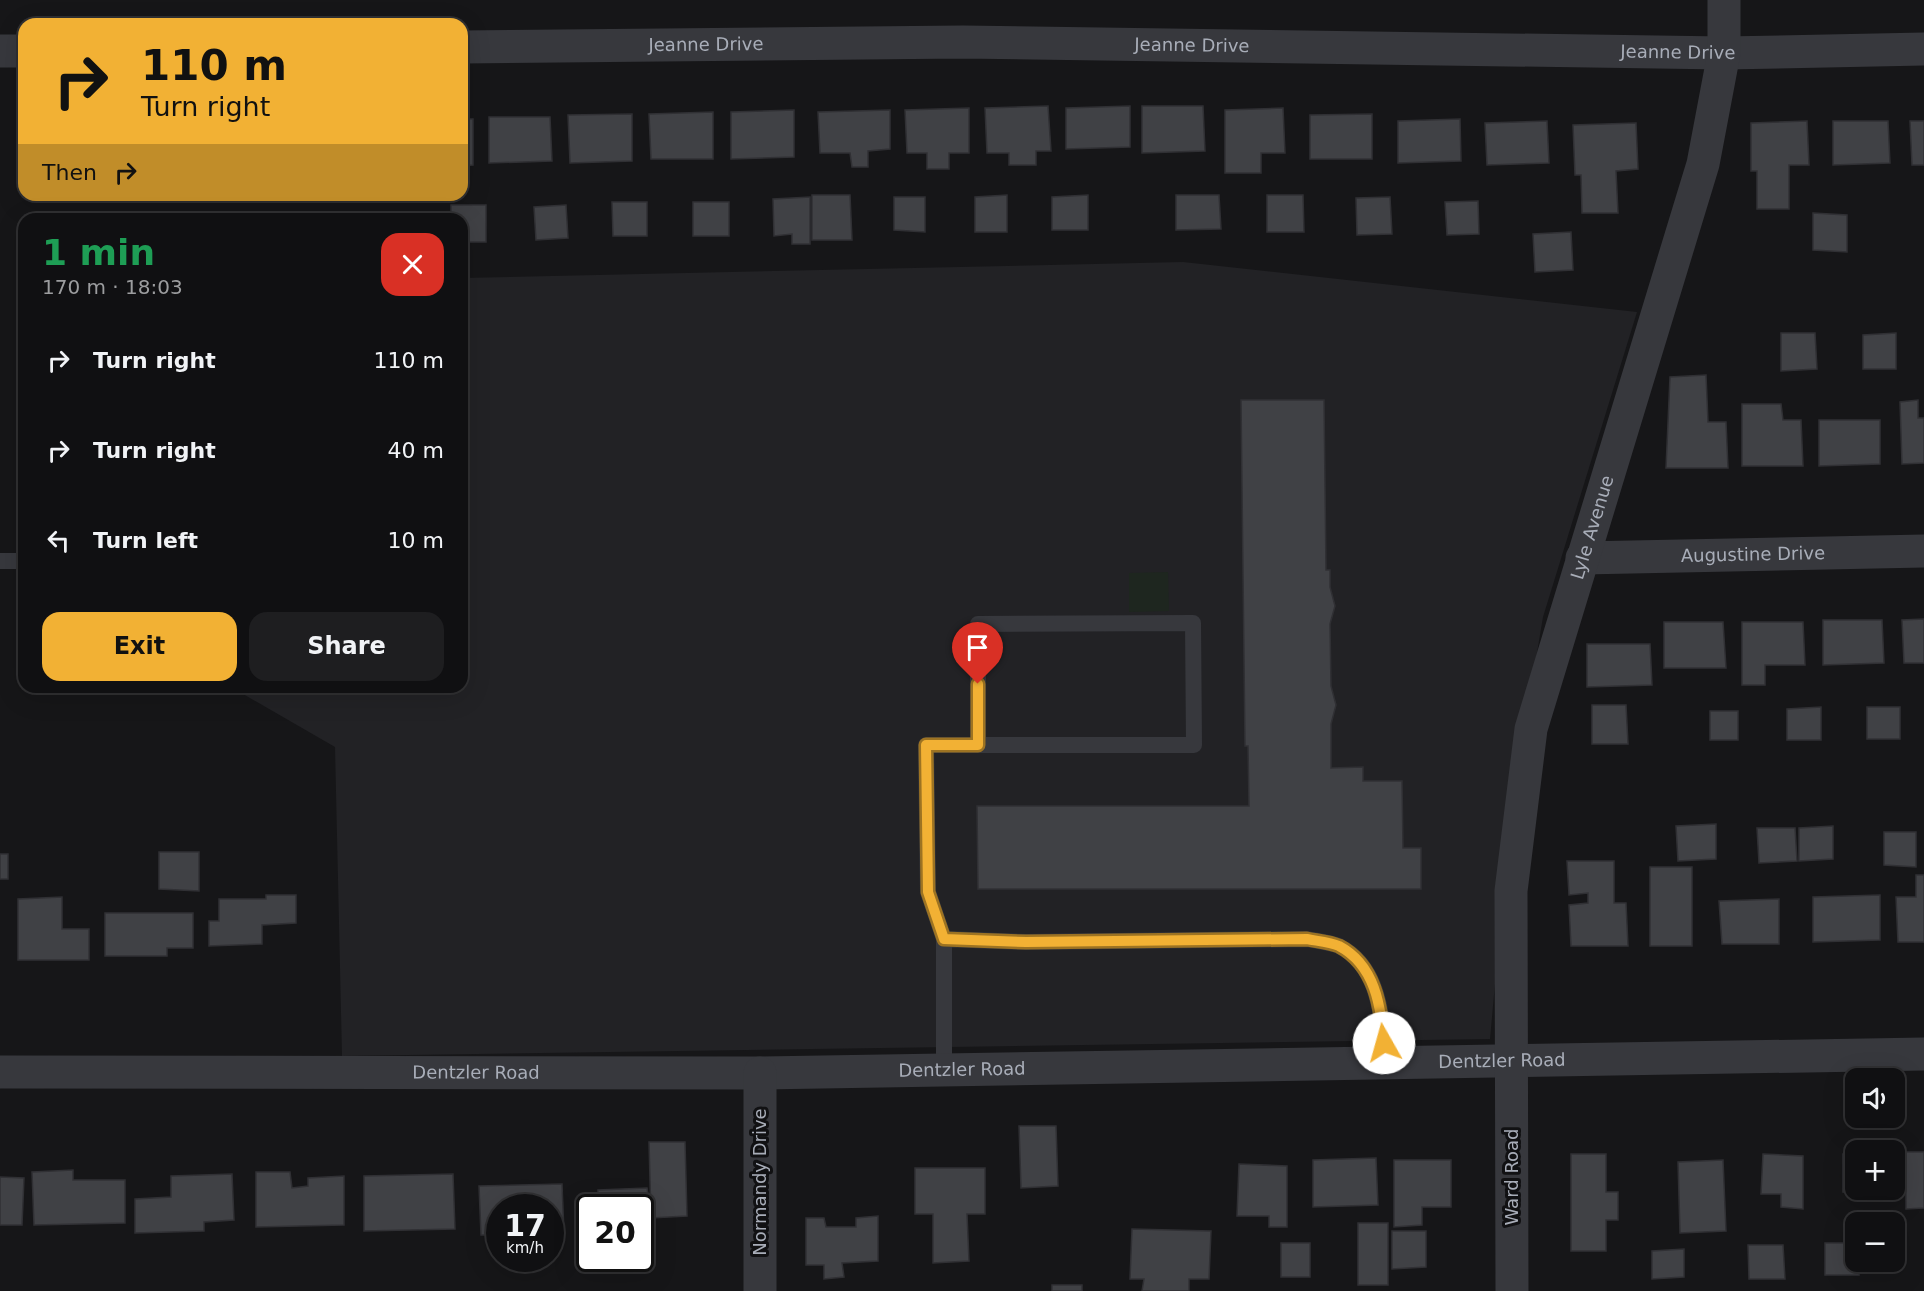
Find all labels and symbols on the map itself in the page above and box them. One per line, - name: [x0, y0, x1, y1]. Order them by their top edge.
- street label: Jeanne Drive: [647, 33, 764, 55]
- street label: Jeanne Drive: [1133, 33, 1250, 56]
- street label: Jeanne Drive: [1619, 40, 1736, 63]
- street label: Lyle Avenue: [1566, 473, 1618, 582]
- street label: Augustine Drive: [1681, 542, 1825, 566]
- pin: [952, 622, 1003, 684]
- position arrow: [1352, 1011, 1416, 1075]
- street label: Dentzler Road: [1438, 1049, 1566, 1072]
- street label: Dentzler Road: [898, 1058, 1026, 1081]
- street label: Dentzler Road: [412, 1062, 540, 1083]
- street label: Normandy Drive: [749, 1108, 770, 1256]
- street label: Ward Road: [1501, 1128, 1522, 1226]
- speed limit sign: 20: [576, 1194, 654, 1272]

